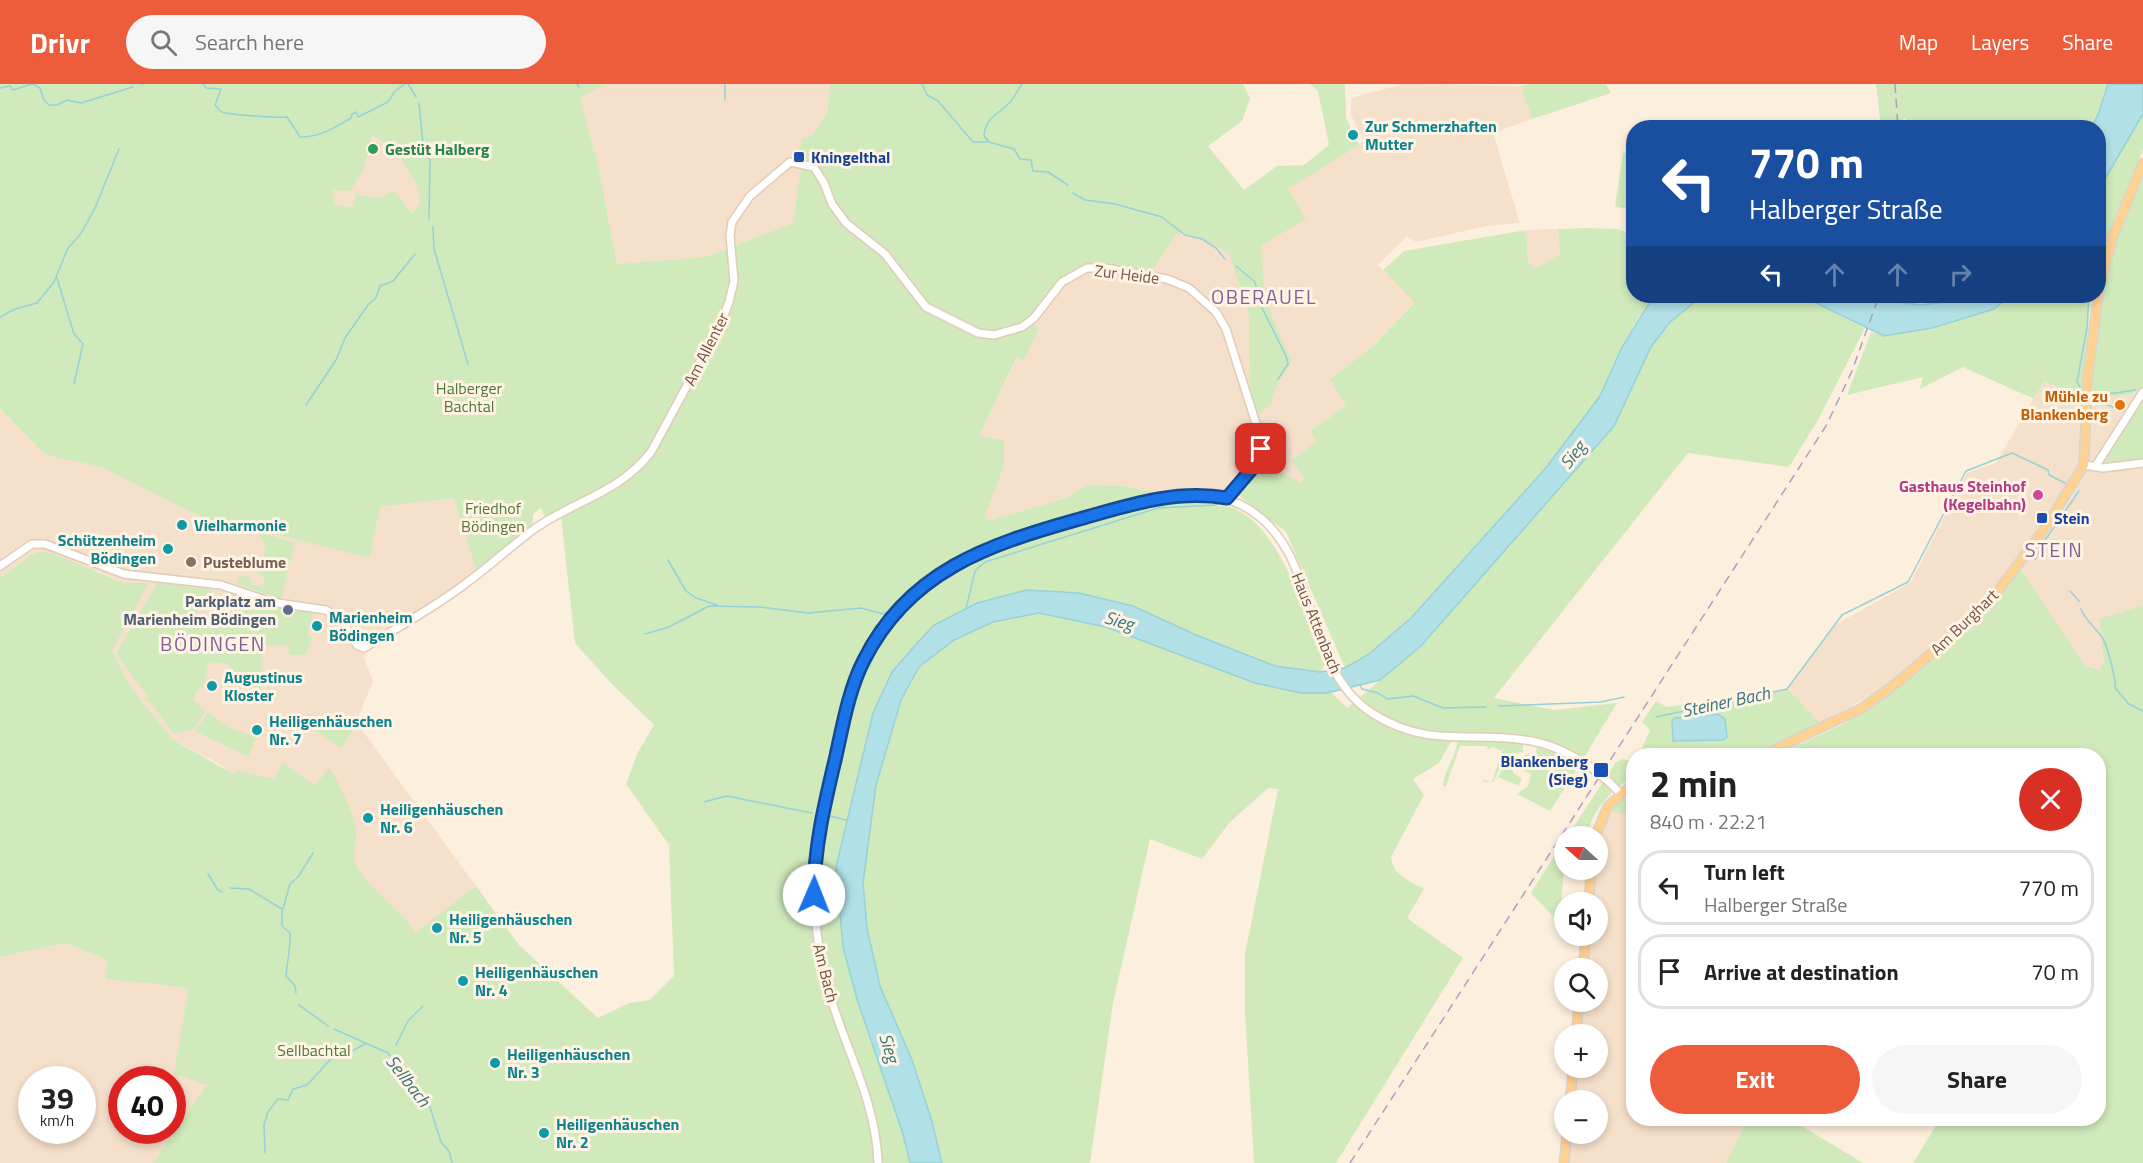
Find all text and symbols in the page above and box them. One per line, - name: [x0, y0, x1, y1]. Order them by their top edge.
- search box: [126, 15, 546, 69]
- text: Drivr: [30, 21, 90, 64]
- text: Search here: [195, 25, 304, 59]
- icon: search: [147, 26, 180, 59]
- text: Map: [1899, 26, 1938, 58]
- text: Layers: [1971, 26, 2029, 58]
- text: Share: [2062, 26, 2113, 58]
- place label: Zur Schmerzhaften Mutter: [1365, 114, 1497, 156]
- marker: Zur Schmerzhaften Mutter: [1346, 128, 1360, 142]
- text: 770 m: [1749, 130, 1864, 194]
- place label: Gestüt Halberg: [385, 137, 490, 161]
- marker: Gestüt Halberg: [366, 142, 380, 156]
- icon: left: [1650, 144, 1728, 222]
- place label: Kningelthal: [811, 145, 890, 169]
- marker: Kningelthal: [792, 150, 806, 164]
- text: Halberger Straße: [1749, 188, 1943, 229]
- street label: Zur Heide: [1093, 258, 1161, 290]
- icon: left: [1755, 258, 1788, 291]
- icon: ahead: [1818, 258, 1851, 291]
- icon: ahead: [1881, 258, 1914, 291]
- icon: right: [1944, 258, 1977, 291]
- district label: OBERAUEL: [1211, 281, 1317, 312]
- street label: Am Allenter: [677, 308, 735, 390]
- park label: Halberger Bachtal: [436, 376, 503, 418]
- place label: Mühle zu Blankenberg: [2020, 384, 2108, 426]
- marker: Mühle zu Blankenberg: [2113, 398, 2127, 412]
- pin: [1235, 423, 1286, 474]
- icon: arrive: [1244, 432, 1277, 465]
- water label: Sieg: [1553, 433, 1594, 475]
- place label: Gasthaus Steinhof (Kegelbahn): [1899, 474, 2026, 516]
- marker: Gasthaus Steinhof (Kegelbahn): [2031, 488, 2045, 502]
- park label: Friedhof Bödingen: [461, 496, 525, 538]
- place label: Stein: [2054, 506, 2090, 530]
- marker: Stein: [2035, 511, 2049, 525]
- place label: Vielharmonie: [194, 513, 286, 537]
- marker: Vielharmonie: [175, 518, 189, 532]
- place label: Schützenheim Bödingen: [58, 528, 156, 570]
- district label: STEIN: [2025, 534, 2083, 565]
- marker: Schützenheim Bödingen: [161, 542, 175, 556]
- place label: Pusteblume: [203, 550, 286, 574]
- marker: Pusteblume: [184, 555, 198, 569]
- street label: Haus Attenbach: [1286, 569, 1348, 677]
- street label: Am Burghart: [1925, 583, 2004, 661]
- place label: Parkplatz am Marienheim Bödingen: [123, 589, 276, 631]
- marker: Parkplatz am Marienheim Bödingen: [281, 603, 295, 617]
- water label: Sieg: [1101, 603, 1139, 638]
- place label: Marienheim Bödingen: [329, 605, 413, 647]
- marker: Marienheim Bödingen: [310, 619, 324, 633]
- district label: BÖDINGEN: [160, 628, 266, 659]
- place label: Augustinus Kloster: [224, 665, 303, 707]
- marker: Augustinus Kloster: [205, 679, 219, 693]
- water label: Steiner Bach: [1679, 679, 1773, 724]
- place label: Heiligenhäuschen Nr. 7: [269, 709, 392, 751]
- marker: Heiligenhäuschen Nr. 7: [250, 723, 264, 737]
- place label: Blankenberg (Sieg): [1500, 749, 1588, 791]
- text: 2 min: [1650, 756, 1737, 811]
- marker: Blankenberg (Sieg): [1592, 761, 1610, 779]
- button: close: [2019, 768, 2082, 831]
- place label: Heiligenhäuschen Nr. 6: [380, 797, 503, 839]
- text: 840 m · 22:21: [1650, 806, 1767, 837]
- marker: Heiligenhäuschen Nr. 6: [361, 811, 375, 825]
- north arrow: [1554, 826, 1608, 880]
- map controls: [1554, 826, 1608, 1144]
- text: Turn left: [1704, 855, 1785, 889]
- position arrow: [782, 863, 846, 927]
- icon: left: [1653, 871, 1686, 904]
- text: 770 m: [2019, 871, 2079, 905]
- text: Halberger Straße: [1704, 889, 1847, 920]
- button: sound: [1554, 892, 1608, 946]
- place label: Heiligenhäuschen Nr. 5: [449, 907, 572, 949]
- marker: Heiligenhäuschen Nr. 5: [430, 921, 444, 935]
- street label: Am Bach: [807, 941, 845, 1005]
- icon: arrive: [1653, 955, 1686, 988]
- text: Arrive at destination: [1704, 955, 1899, 989]
- text: 70 m: [2031, 955, 2079, 989]
- button: search: [1554, 958, 1608, 1012]
- place label: Heiligenhäuschen Nr. 4: [475, 960, 598, 1002]
- marker: Heiligenhäuschen Nr. 4: [456, 974, 470, 988]
- button: +: [1554, 1024, 1608, 1078]
- water label: Sieg: [872, 1030, 907, 1068]
- park label: Sellbachtal: [277, 1038, 351, 1062]
- place label: Heiligenhäuschen Nr. 3: [507, 1042, 630, 1084]
- button: Exit: [1650, 1045, 1860, 1114]
- button: Share: [1872, 1045, 2082, 1114]
- water label: Sellbach: [380, 1049, 438, 1113]
- marker: Heiligenhäuschen Nr. 3: [488, 1056, 502, 1070]
- speed limit sign: 40: [108, 1066, 186, 1144]
- text: 39: [40, 1075, 74, 1121]
- button: −: [1554, 1090, 1608, 1144]
- text: km/h: [40, 1109, 74, 1132]
- place label: Heiligenhäuschen Nr. 2: [556, 1112, 679, 1154]
- marker: Heiligenhäuschen Nr. 2: [537, 1126, 551, 1140]

